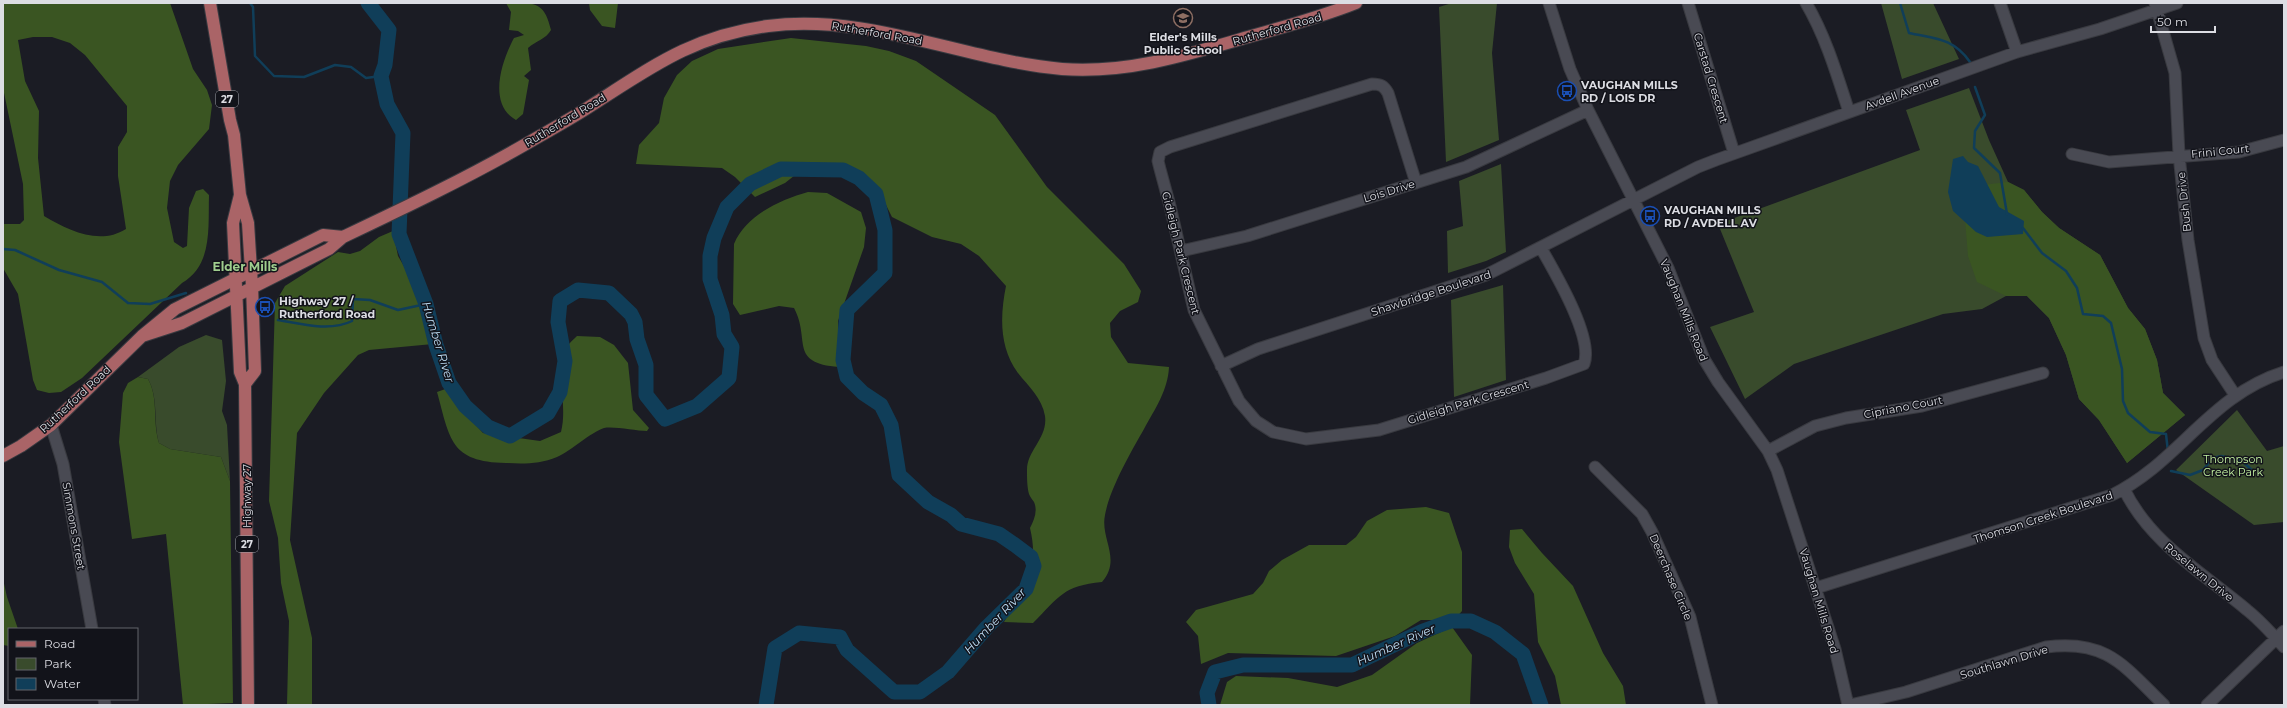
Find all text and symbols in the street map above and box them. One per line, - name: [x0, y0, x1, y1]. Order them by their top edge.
- school or university icon: Elder's Mills Public School: [1172, 7, 1194, 29]
- scale bar: [2151, 8, 2215, 34]
- street label: Rutherford Road: [1231, 10, 1323, 48]
- text: 50 m: [2157, 14, 2188, 29]
- street label: Rutherford Road: [830, 18, 924, 48]
- place label: Elder's Mills Public School: [1144, 30, 1222, 57]
- street label: Carstad Crescent: [1691, 31, 1732, 125]
- street label: Avdell Avenue: [1863, 73, 1941, 113]
- place label: VAUGHAN MILLS RD / LOIS DR: [1580, 78, 1678, 105]
- bus stop icon: VAUGHAN MILLS RD / LOIS DR: [1556, 80, 1578, 102]
- street label: Rutherford Road: [522, 90, 608, 150]
- road number: 27: [216, 91, 238, 107]
- street label: Frini Court: [2190, 141, 2250, 161]
- street label: Bush Drive: [2174, 171, 2194, 233]
- street label: Lois Drive: [1361, 176, 1417, 205]
- street label: Gidleigh Park Crescent: [1159, 190, 1203, 316]
- place label: VAUGHAN MILLS RD / AVDELL AV: [1663, 203, 1761, 230]
- bus stop icon: VAUGHAN MILLS RD / AVDELL AV: [1639, 205, 1661, 227]
- street label: Vaughan Mills Road: [1657, 257, 1711, 363]
- district label: Elder Mills: [213, 259, 278, 274]
- street label: Shawbridge Boulevard: [1369, 267, 1493, 319]
- place label: Highway 27 / Rutherford Road: [279, 294, 375, 321]
- bus stop icon: Highway 27 / Rutherford Road: [254, 296, 276, 318]
- water label: Humber River: [419, 299, 458, 384]
- street label: Rutherford Road: [37, 362, 113, 436]
- street label: Gidleigh Park Crescent: [1406, 377, 1531, 427]
- street label: Cipriano Court: [1862, 392, 1944, 422]
- park label: Thompson Creek Park: [2203, 452, 2263, 479]
- street label: Highway 27: [240, 464, 254, 528]
- street label: Simmons Street: [59, 481, 89, 572]
- street label: Thomson Creek Boulevard: [1972, 488, 2114, 546]
- street label: Deerchase Circle: [1647, 532, 1696, 623]
- road number: 27: [236, 536, 258, 552]
- street label: Roselawn Drive: [2162, 540, 2237, 604]
- street label: Vaughan Mills Road: [1796, 547, 1842, 655]
- water label: Humber River: [960, 585, 1029, 657]
- water label: Humber River: [1354, 620, 1437, 669]
- legend: [8, 628, 138, 700]
- text: Road: [44, 636, 75, 651]
- street label: Southlawn Drive: [1958, 642, 2050, 682]
- text: Park: [44, 656, 72, 671]
- text: Water: [44, 676, 81, 691]

